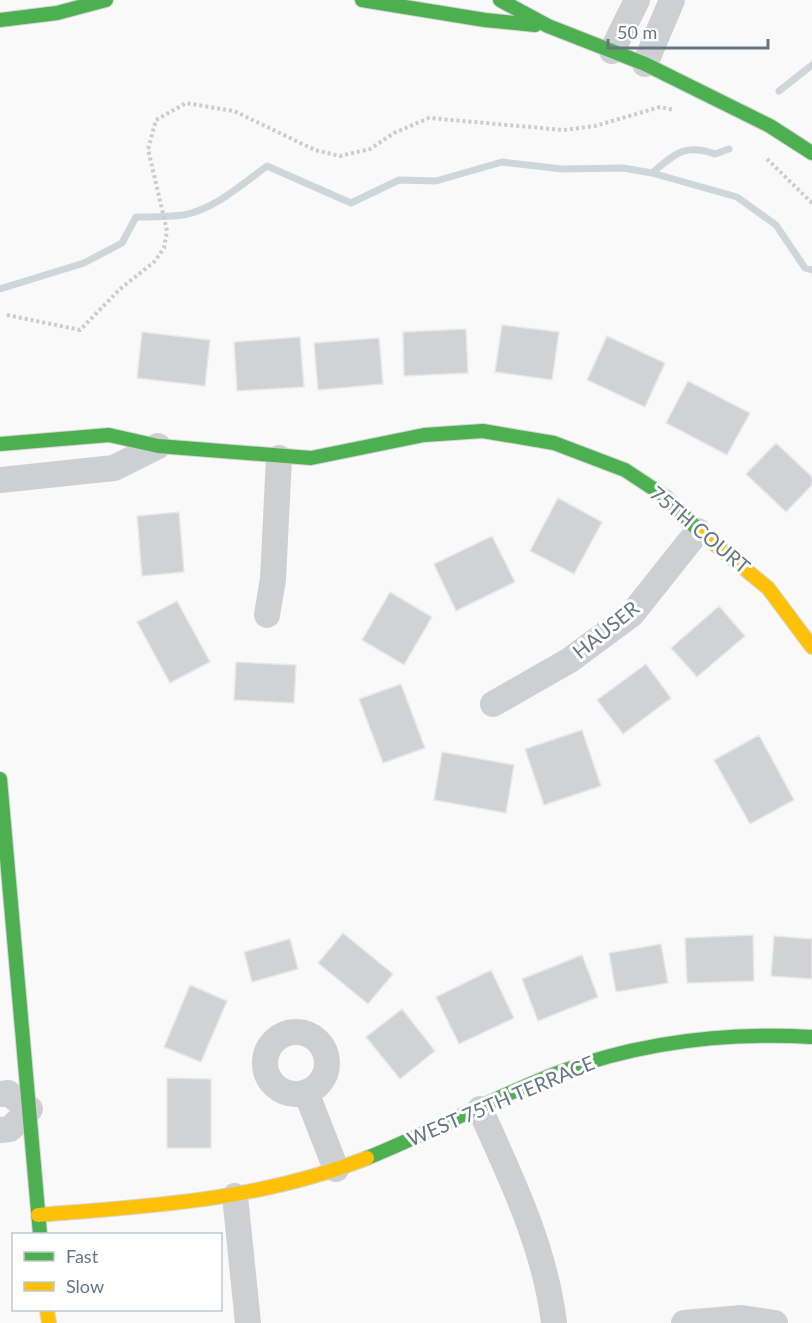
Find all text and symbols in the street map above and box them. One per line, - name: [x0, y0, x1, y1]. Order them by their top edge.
- scale bar: [608, 12, 768, 50]
- text: 50 m: [617, 21, 657, 43]
- street label: 75TH COURT: [646, 480, 756, 578]
- street label: HAUSER: [567, 595, 644, 663]
- street label: WEST 75TH TERRACE: [404, 1050, 598, 1150]
- legend: [12, 1233, 222, 1311]
- text: Fast: [66, 1245, 99, 1267]
- text: Slow: [66, 1275, 104, 1297]

